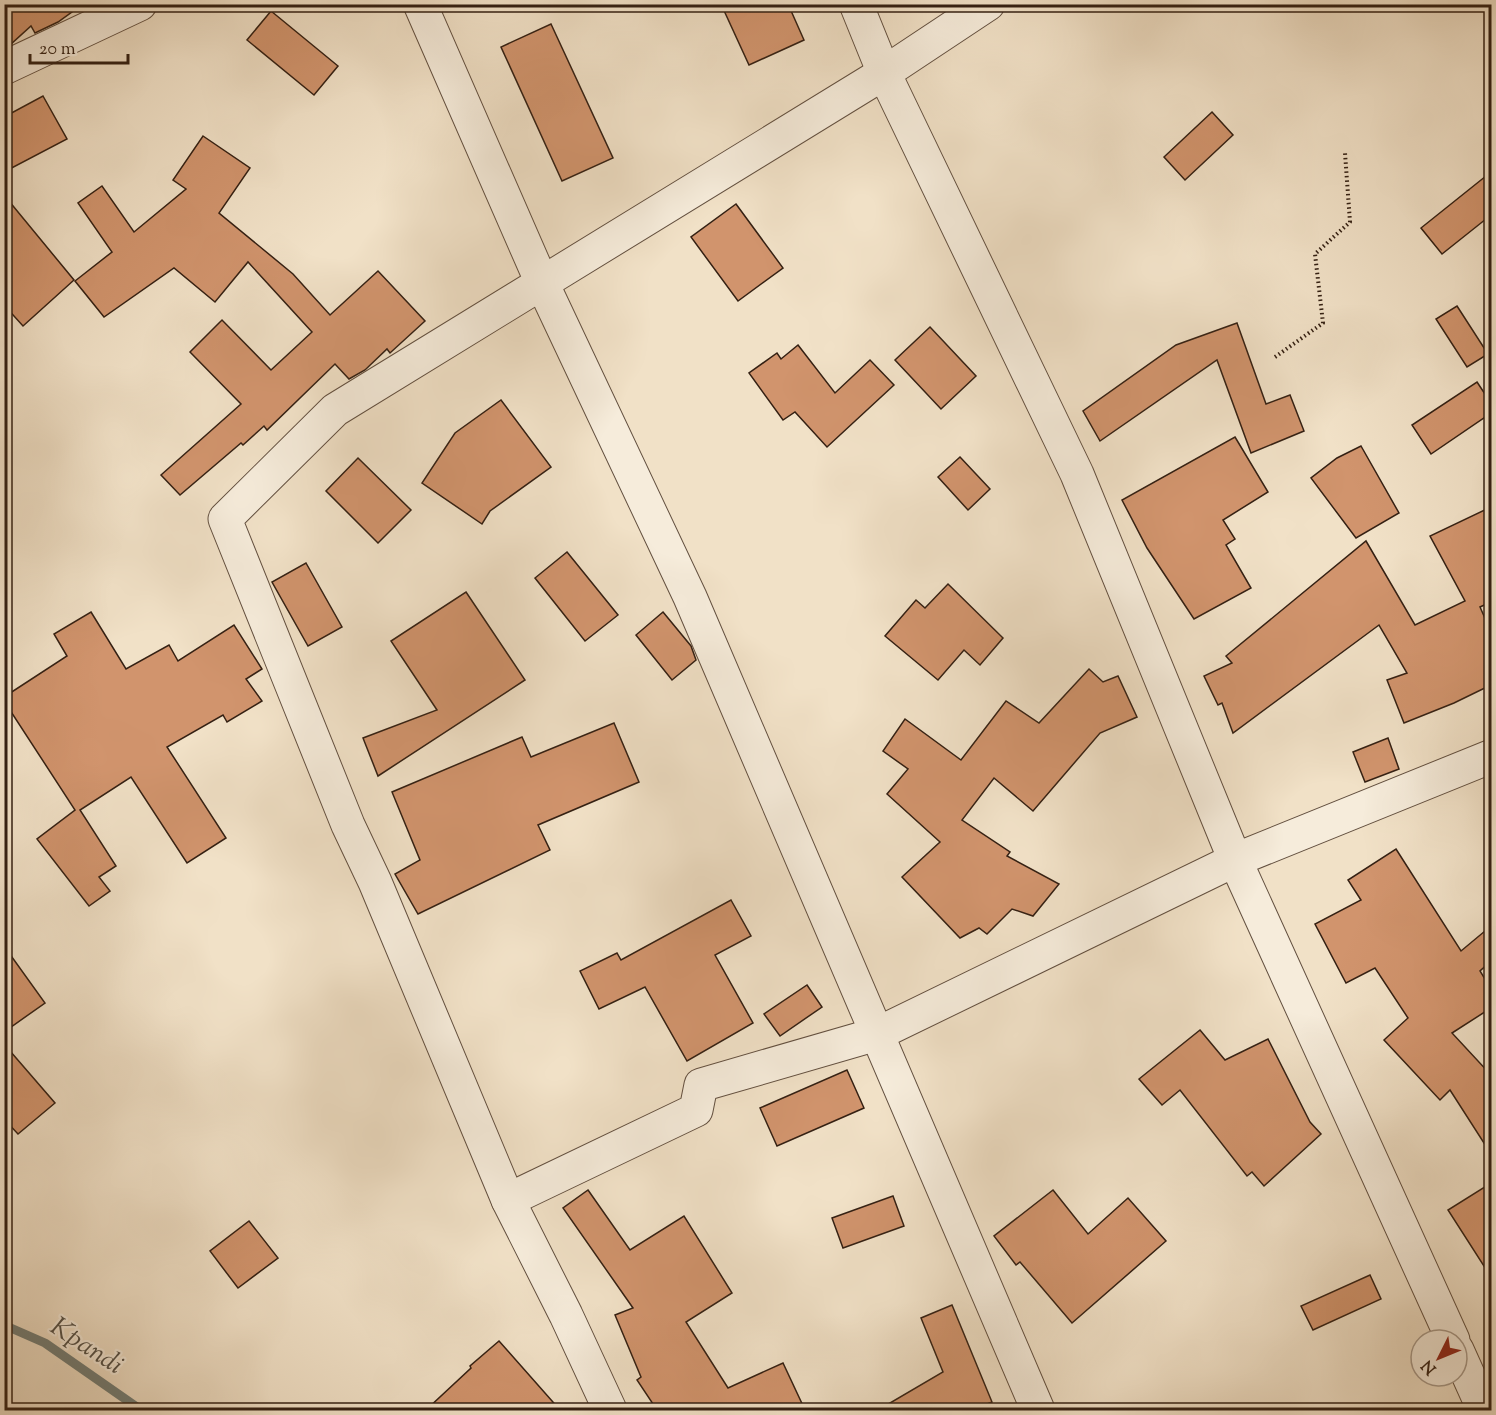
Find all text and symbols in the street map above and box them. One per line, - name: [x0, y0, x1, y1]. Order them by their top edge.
- scale bar: [30, 27, 128, 65]
- text: 20 m: [39, 37, 76, 63]
- water label: Kpandi: [42, 1309, 130, 1385]
- north arrow: [1409, 1328, 1469, 1388]
- text: N: [1417, 1354, 1443, 1379]

